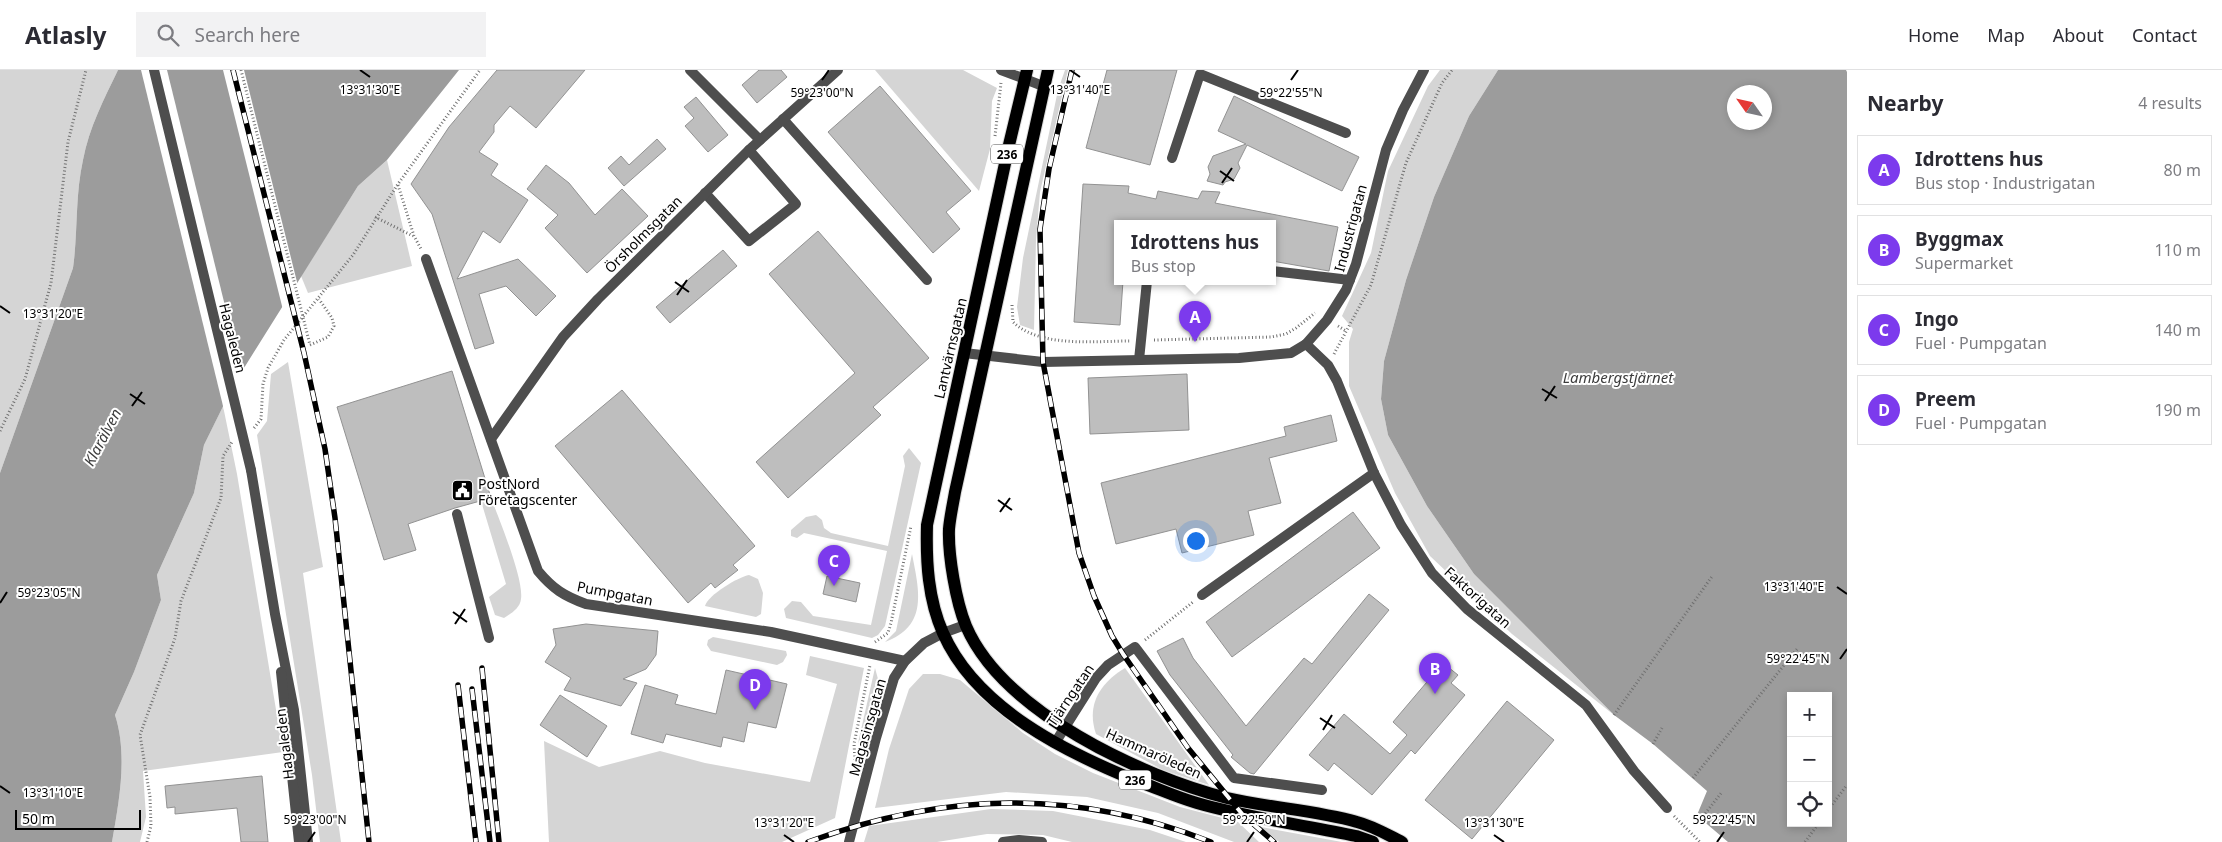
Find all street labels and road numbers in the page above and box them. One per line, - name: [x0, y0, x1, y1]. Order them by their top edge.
- road number: 236: [991, 144, 1023, 164]
- street label: Industrigatan: [1329, 182, 1371, 274]
- street label: Örsholmsgatan: [600, 191, 686, 277]
- street label: Lantvärnsgatan: [929, 296, 971, 400]
- street label: Hagaleden: [215, 301, 251, 375]
- street label: Faktorigatan: [1441, 562, 1515, 632]
- street label: Pumpgatan: [575, 576, 655, 610]
- street label: Tjärngatan: [1042, 660, 1098, 730]
- street label: Magasinsgatan: [844, 676, 890, 778]
- street label: Hagaleden: [270, 707, 298, 781]
- street label: Hammaröleden: [1103, 723, 1205, 783]
- road number: 236: [1119, 770, 1151, 790]

